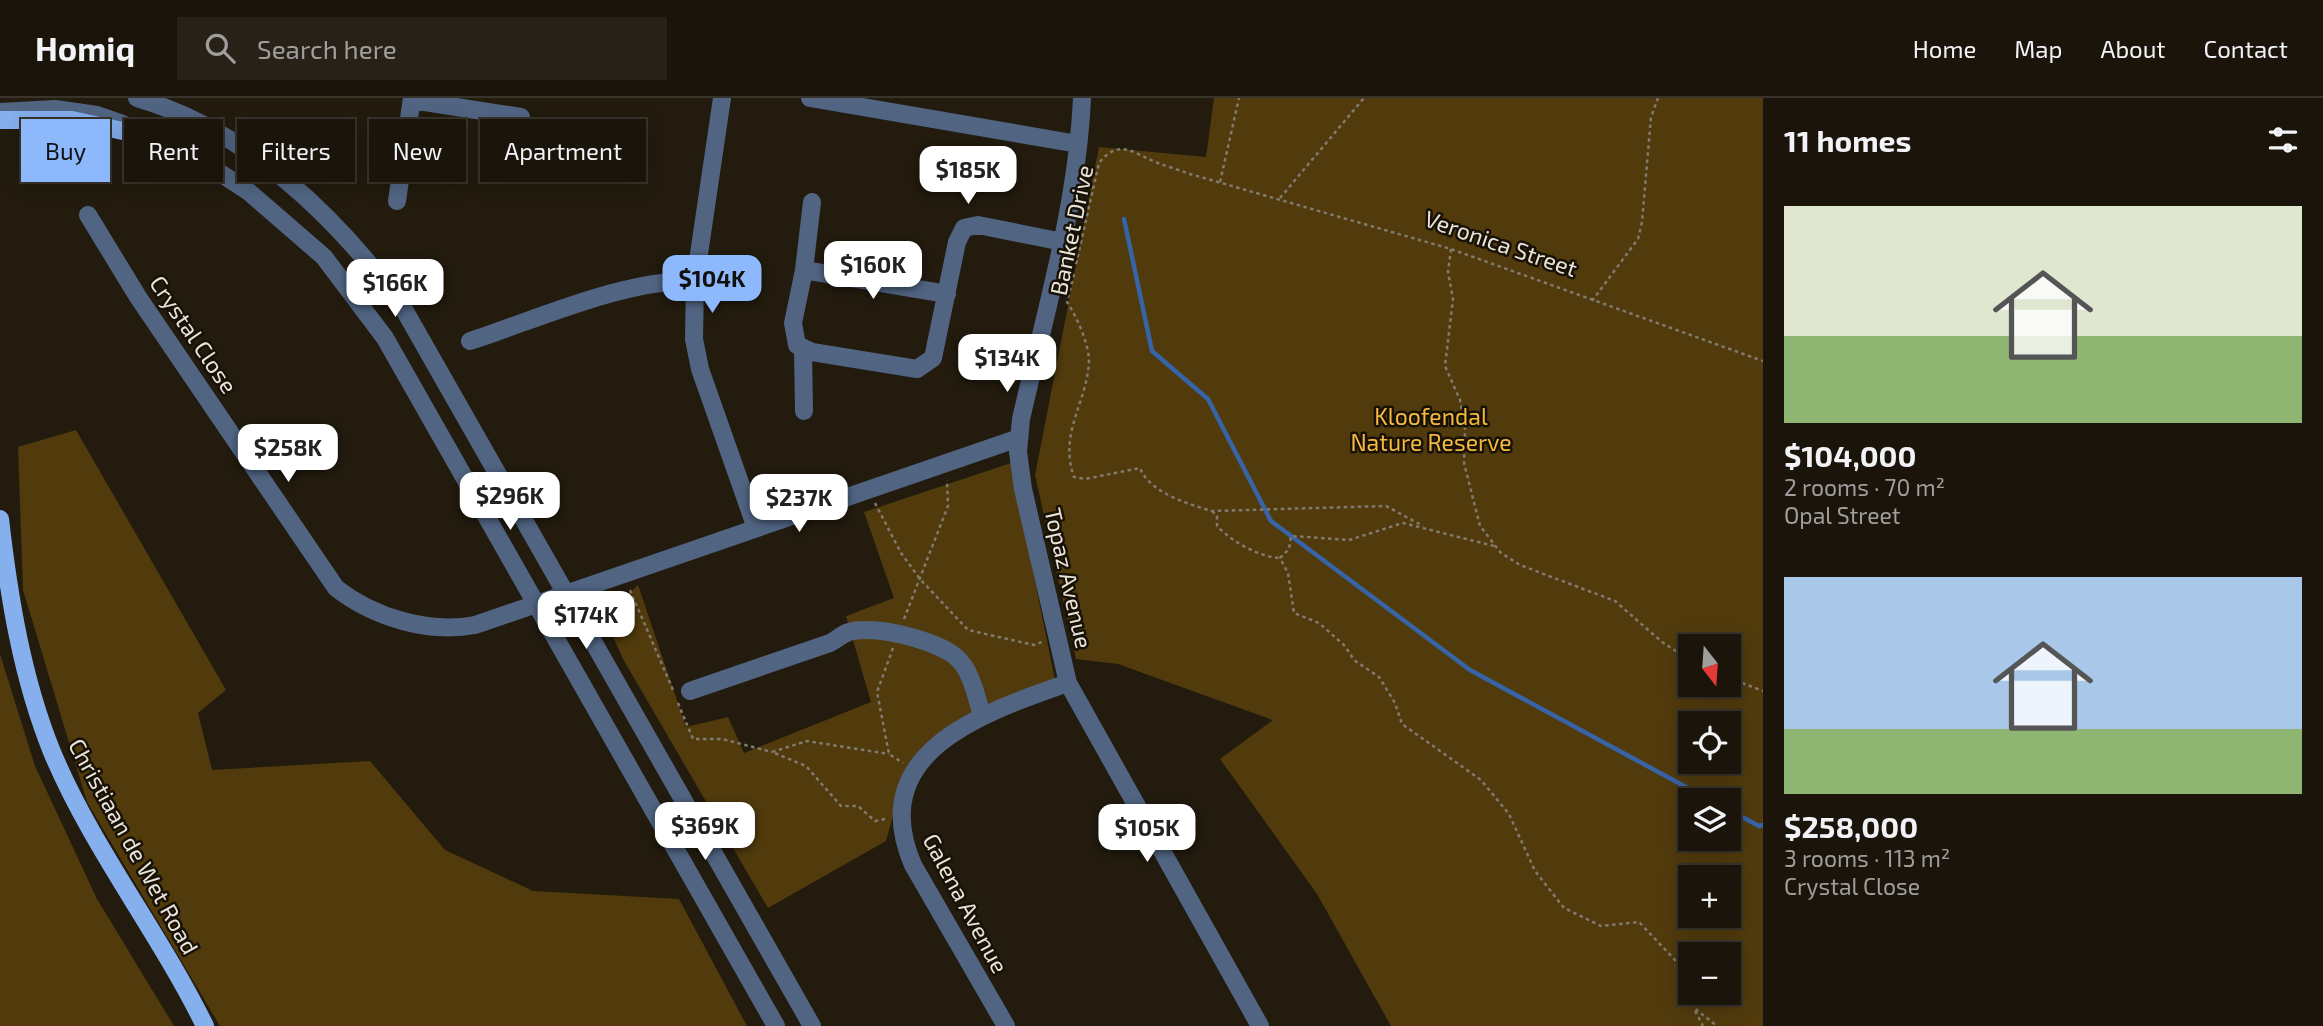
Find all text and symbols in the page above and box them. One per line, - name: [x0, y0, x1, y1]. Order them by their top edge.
- search box: [177, 17, 667, 80]
- text: Homiq: [35, 28, 135, 68]
- icon: search: [201, 29, 239, 67]
- text: Search here: [257, 33, 397, 64]
- text: Home: [1913, 34, 1976, 63]
- text: Map: [2014, 34, 2062, 63]
- text: About: [2100, 34, 2166, 63]
- text: Contact: [2204, 34, 2288, 63]
- chip: Buy: [21, 119, 110, 182]
- chip: Rent: [124, 119, 223, 182]
- chip: Filters: [237, 119, 355, 182]
- chip: New: [369, 119, 466, 182]
- chip: Apartment: [480, 119, 646, 182]
- icon: filters: [2264, 121, 2302, 159]
- text: 11 homes: [1784, 122, 1911, 158]
- pin: $185K: [919, 146, 1017, 206]
- text: $185K: [936, 155, 1000, 183]
- street label: Banket Drive: [1044, 162, 1098, 298]
- street label: Veronica Street: [1421, 204, 1581, 282]
- pin: $160K: [824, 242, 922, 301]
- text: $160K: [840, 250, 906, 278]
- icon: home: [1980, 252, 2106, 378]
- pin: $104K: [663, 256, 761, 315]
- pin: $166K: [346, 260, 444, 319]
- text: $104K: [678, 264, 746, 292]
- text: $166K: [363, 268, 428, 296]
- street label: Crystal Close: [144, 270, 244, 398]
- pin: $134K: [958, 334, 1056, 394]
- text: $134K: [974, 343, 1040, 371]
- park label: Kloofendal Nature Reserve: [1350, 402, 1512, 456]
- pin: $258K: [239, 424, 337, 484]
- text: $258K: [254, 433, 322, 461]
- text: $104,000: [1784, 437, 1916, 473]
- pin: $296K: [461, 472, 559, 532]
- text: 2 rooms · 70 m²: [1784, 473, 1945, 501]
- pin: $237K: [750, 474, 848, 534]
- text: $296K: [476, 481, 544, 509]
- text: $237K: [766, 483, 832, 511]
- text: Opal Street: [1784, 501, 1901, 529]
- street label: Topaz Avenue: [1039, 505, 1099, 651]
- pin: $174K: [537, 592, 635, 651]
- text: $174K: [554, 600, 618, 628]
- icon: home: [1980, 623, 2106, 749]
- north arrow: [1678, 634, 1741, 696]
- map controls: [1678, 634, 1741, 1005]
- button: locate: [1678, 711, 1741, 774]
- street label: Christiaan de Wet Road: [63, 733, 205, 959]
- button: layers: [1678, 788, 1741, 851]
- pin: $369K: [656, 802, 754, 862]
- pin: $105K: [1098, 804, 1196, 864]
- text: $258,000: [1784, 808, 1918, 844]
- text: $369K: [671, 811, 739, 839]
- text: $105K: [1114, 813, 1180, 841]
- street label: Galena Avenue: [918, 828, 1014, 978]
- text: 3 rooms · 113 m²: [1784, 844, 1950, 872]
- button: +: [1678, 865, 1741, 928]
- text: Crystal Close: [1784, 872, 1920, 900]
- button: −: [1678, 942, 1741, 1005]

